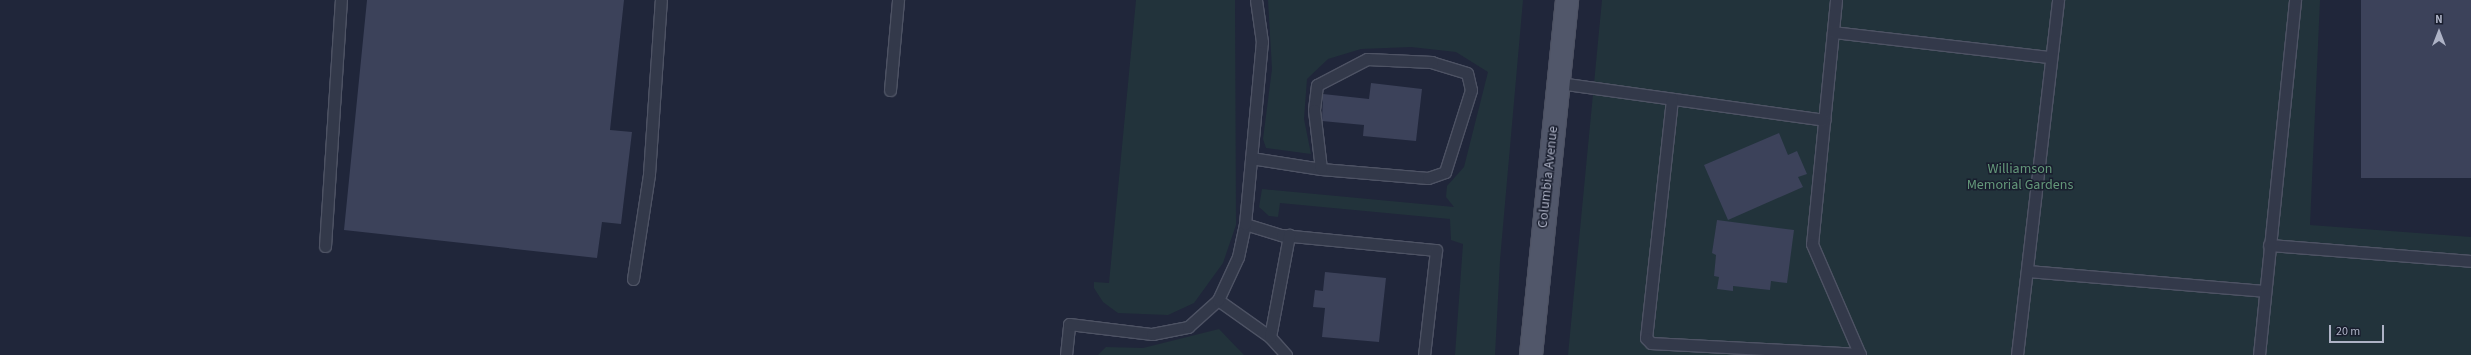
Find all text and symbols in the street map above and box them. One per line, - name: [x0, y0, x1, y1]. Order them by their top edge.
- north arrow: [2419, 12, 2459, 52]
- text: N: [2435, 12, 2443, 27]
- street label: Columbia Avenue: [1534, 125, 1562, 229]
- park label: Williamson Memorial Gardens: [1967, 161, 2073, 194]
- scale bar: [2331, 317, 2386, 343]
- text: 20 m: [2336, 323, 2360, 340]

